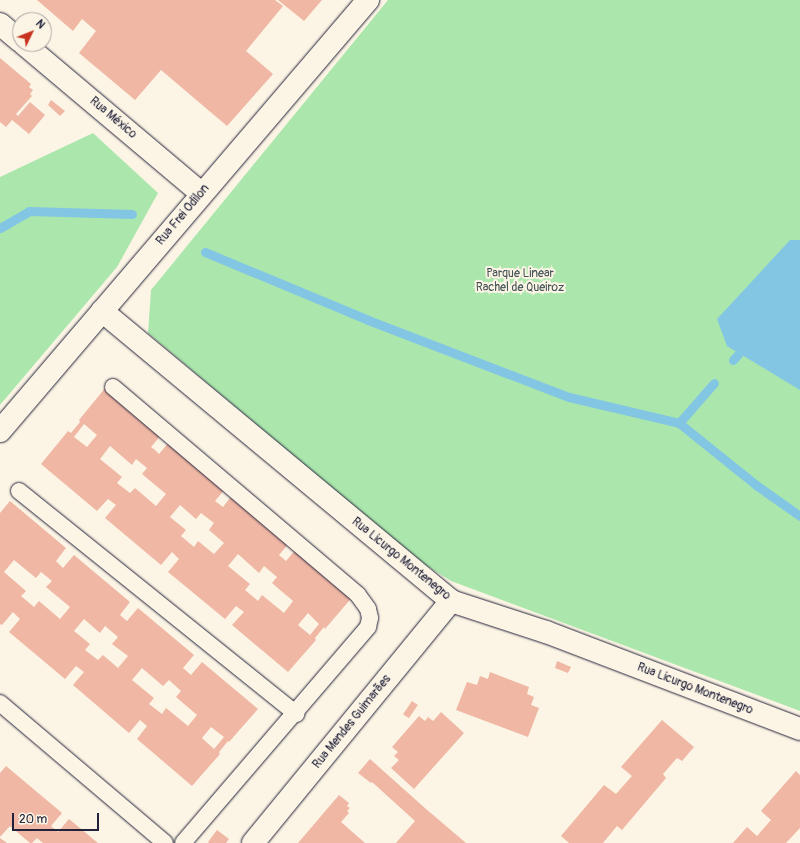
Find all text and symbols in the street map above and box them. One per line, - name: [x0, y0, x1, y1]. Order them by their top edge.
- north arrow: [12, 12, 52, 52]
- text: N: [33, 17, 48, 31]
- street label: Rua México: [87, 94, 139, 142]
- street label: Rua Frei Odilon: [153, 182, 213, 248]
- park label: Parque Linear Rachel de Queiroz: [476, 267, 564, 295]
- street label: Rua Licurgo Montenegro: [349, 515, 453, 603]
- street label: Rua Licurgo Montenegro: [635, 660, 755, 718]
- street label: Rua Mendes Guimarães: [310, 672, 394, 772]
- scale bar: [14, 805, 101, 831]
- text: 20 m: [19, 812, 47, 827]

